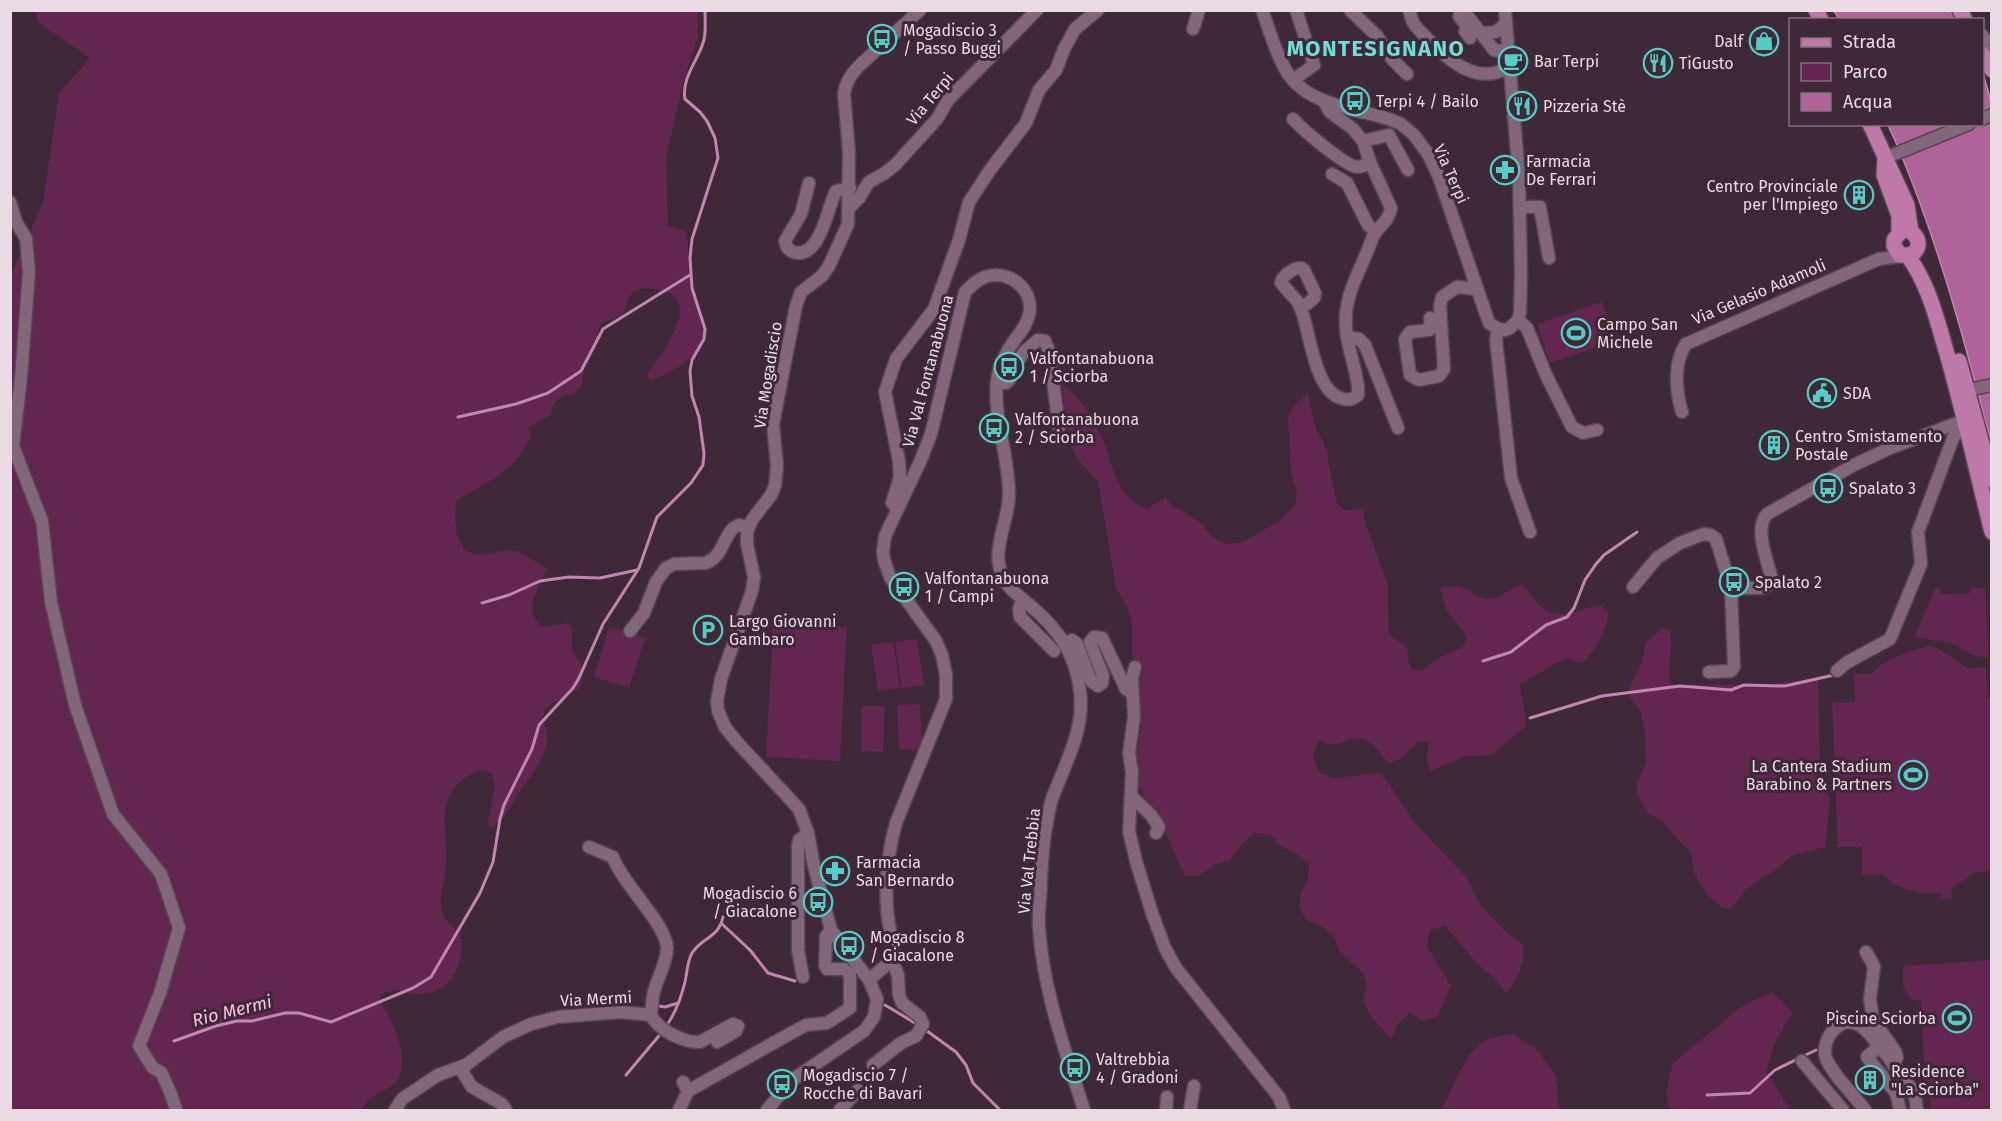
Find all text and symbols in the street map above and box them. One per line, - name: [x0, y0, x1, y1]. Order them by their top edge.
- legend: [1789, 18, 1984, 126]
- place label: Mogadiscio 3 / Passo Buggi: [903, 21, 1001, 58]
- bus stop icon: Mogadiscio 3 / Passo Buggi: [866, 23, 898, 55]
- shop icon: Dalf: [1748, 25, 1780, 57]
- text: Strada: [1843, 31, 1896, 53]
- place label: Dalf: [1714, 32, 1745, 51]
- district label: MONTESIGNANO: [1287, 35, 1465, 62]
- cafe icon: Bar Terpi: [1497, 45, 1529, 77]
- restaurant icon: TiGusto: [1642, 47, 1674, 79]
- place label: Bar Terpi: [1534, 52, 1599, 71]
- place label: TiGusto: [1679, 54, 1734, 73]
- text: Parco: [1843, 61, 1887, 83]
- street label: Via Terpi: [903, 69, 957, 129]
- bus stop icon: Terpi 4 / Bailo: [1339, 85, 1371, 117]
- restaurant icon: Pizzeria Stè: [1506, 90, 1538, 122]
- text: Acqua: [1843, 91, 1893, 113]
- place label: Terpi 4 / Bailo: [1376, 92, 1479, 111]
- place label: Pizzeria Stè: [1543, 97, 1626, 116]
- street label: Via Terpi: [1430, 142, 1472, 206]
- place label: Farmacia De Ferrari: [1526, 152, 1596, 189]
- pharmacy icon: Farmacia De Ferrari: [1489, 154, 1521, 186]
- place label: Centro Provinciale per l'Impiego: [1706, 177, 1838, 214]
- building icon: Centro Provinciale per l'Impiego: [1843, 179, 1875, 211]
- street label: Via Gelasio Adamoli: [1689, 255, 1829, 329]
- street label: Via Val Fontanabuona: [899, 293, 957, 449]
- place label: Campo San Michele: [1597, 315, 1678, 352]
- sports icon: Campo San Michele: [1560, 317, 1592, 349]
- street label: Via Mogadiscio: [750, 320, 786, 430]
- place label: Valfontanabuona 1 / Sciorba: [1030, 349, 1154, 386]
- bus stop icon: Valfontanabuona 1 / Sciorba: [993, 351, 1025, 383]
- public building icon: SDA: [1806, 377, 1838, 409]
- place label: SDA: [1843, 384, 1872, 403]
- place label: Valfontanabuona 2 / Sciorba: [1015, 410, 1139, 447]
- bus stop icon: Valfontanabuona 2 / Sciorba: [978, 412, 1010, 444]
- place label: Centro Smistamento Postale: [1795, 427, 1942, 464]
- building icon: Centro Smistamento Postale: [1758, 429, 1790, 461]
- bus stop icon: Spalato 3: [1812, 472, 1844, 504]
- place label: Spalato 3: [1849, 479, 1916, 498]
- bus stop icon: Spalato 2: [1718, 566, 1750, 598]
- place label: Valfontanabuona 1 / Campi: [925, 569, 1049, 606]
- bus stop icon: Valfontanabuona 1 / Campi: [888, 571, 920, 603]
- place label: Spalato 2: [1755, 573, 1822, 592]
- place label: Largo Giovanni Gambaro: [729, 612, 837, 649]
- parking icon: Largo Giovanni Gambaro: [692, 614, 724, 646]
- place label: La Cantera Stadium Barabino & Partners: [1746, 757, 1892, 794]
- sports icon: La Cantera Stadium Barabino & Partners: [1897, 759, 1929, 791]
- street label: Via Val Trebbia: [1014, 807, 1044, 915]
- place label: Farmacia San Bernardo: [856, 853, 954, 890]
- pharmacy icon: Farmacia San Bernardo: [819, 855, 851, 887]
- place label: Mogadiscio 6 / Giacalone: [703, 884, 797, 921]
- bus stop icon: Mogadiscio 6 / Giacalone: [802, 886, 834, 918]
- place label: Mogadiscio 8 / Giacalone: [870, 928, 965, 965]
- bus stop icon: Mogadiscio 8 / Giacalone: [833, 930, 865, 962]
- street label: Via Mermi: [560, 988, 632, 1010]
- water label: Rio Mermi: [190, 991, 274, 1031]
- sports icon: Piscine Sciorba: [1941, 1002, 1973, 1034]
- place label: Piscine Sciorba: [1826, 1009, 1936, 1028]
- place label: Valtrebbia 4 / Gradoni: [1096, 1050, 1179, 1087]
- bus stop icon: Valtrebbia 4 / Gradoni: [1059, 1052, 1091, 1084]
- place label: Residence "La Sciorba": [1891, 1062, 1979, 1099]
- building icon: Residence "La Sciorba": [1854, 1064, 1886, 1096]
- place label: Mogadiscio 7 / Rocche di Bavari: [803, 1066, 923, 1103]
- bus stop icon: Mogadiscio 7 / Rocche di Bavari: [766, 1068, 798, 1100]

